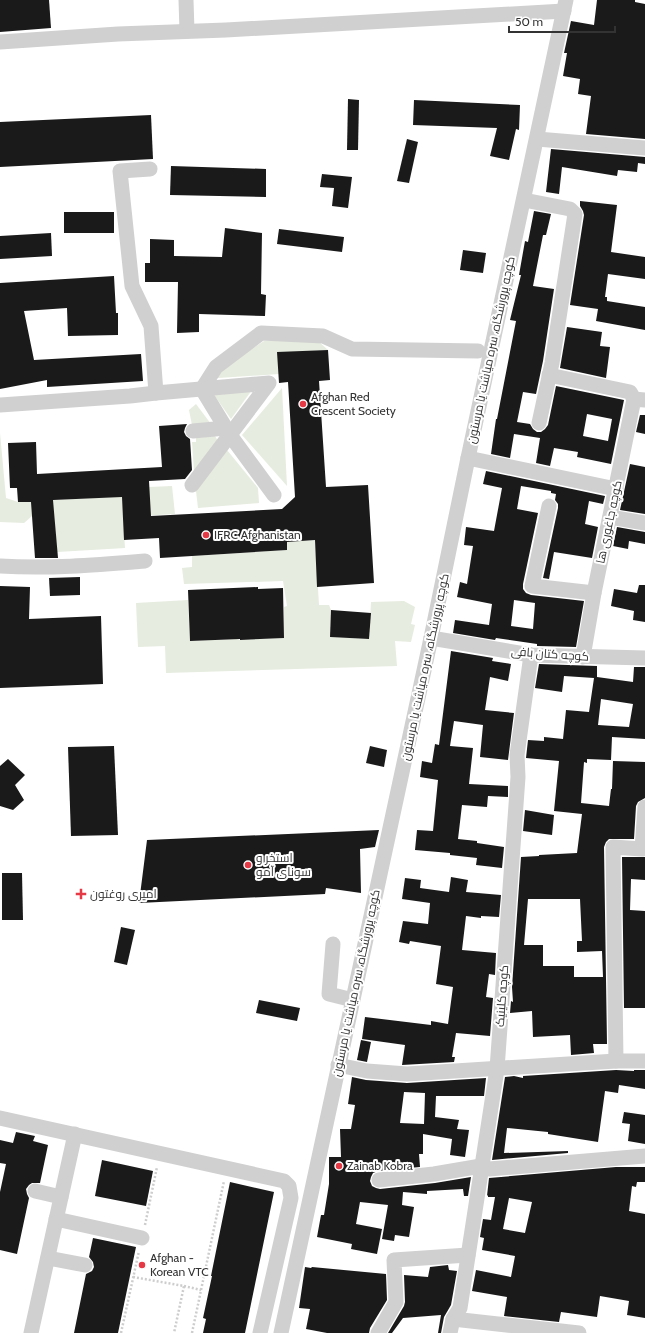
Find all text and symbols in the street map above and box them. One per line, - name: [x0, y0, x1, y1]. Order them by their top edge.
- scale bar: [509, 8, 615, 34]
- text: 50 m: [515, 14, 543, 29]
- street label: کوچه پرورشگاه، سره میاشت یا مرستون: [463, 255, 520, 445]
- place label: Afghan Red Crescent Society: [311, 389, 396, 418]
- marker: Afghan Red Crescent Society: [298, 399, 308, 409]
- street label: کوچه جاغوری ها: [592, 479, 627, 565]
- place label: IFRC Afghanistan: [214, 527, 301, 542]
- marker: IFRC Afghanistan: [201, 530, 211, 540]
- street label: کوچه پرورشگاه، سره میاشت یا مرستون: [397, 572, 454, 762]
- street label: کوچه کتان بافی: [510, 643, 590, 666]
- place label: استخر و سونای آمو: [256, 850, 311, 879]
- marker: استخر و سونای آمو: [243, 860, 253, 870]
- place label: امیری روغتون: [90, 886, 157, 901]
- marker: امیری روغتون: [75, 888, 87, 900]
- street label: کوچه پرورشگاه، سره میاشت یا مرستون: [328, 888, 385, 1078]
- street label: کوچه کلینیک: [492, 964, 513, 1028]
- place label: Zainab Kobra: [347, 1158, 413, 1173]
- marker: Zainab Kobra: [334, 1161, 344, 1171]
- place label: Afghan - Korean VTC: [150, 1250, 209, 1279]
- marker: Afghan - Korean VTC: [137, 1260, 147, 1270]

